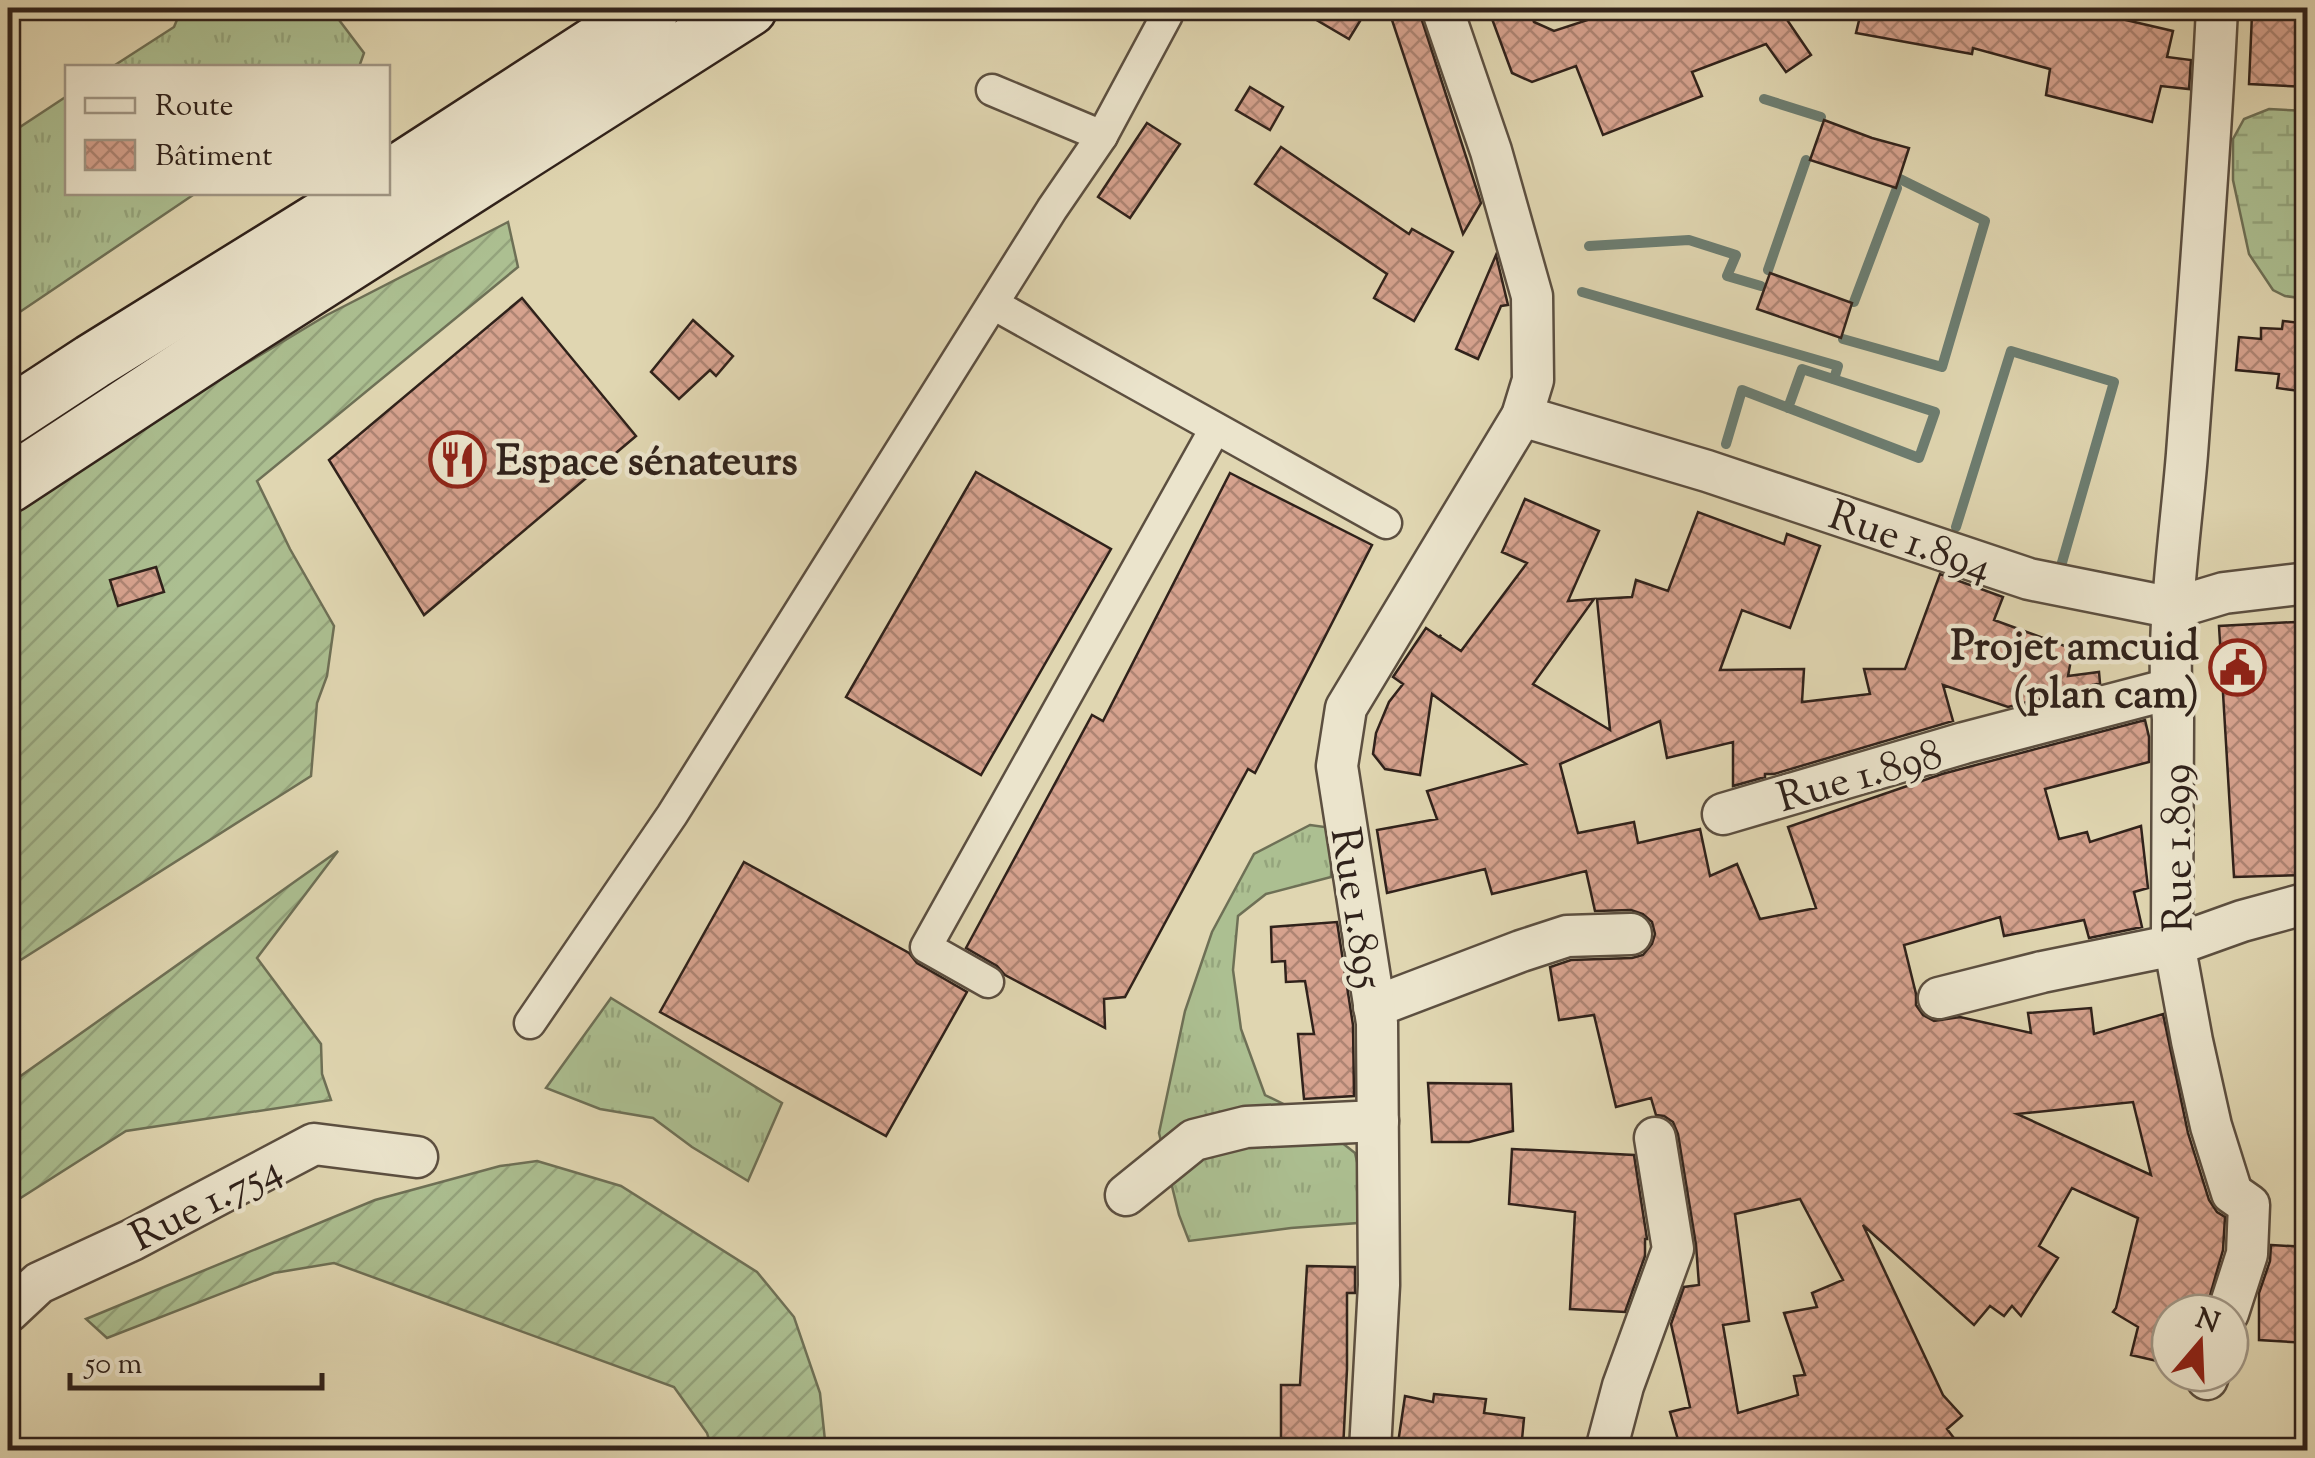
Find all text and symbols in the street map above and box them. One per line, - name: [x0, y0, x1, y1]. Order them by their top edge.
- legend: [65, 65, 390, 195]
- text: Route: [155, 86, 234, 129]
- text: Bâtiment: [155, 136, 272, 179]
- restaurant icon: Espace sénateurs: [427, 429, 487, 489]
- place label: Espace sénateurs: [496, 434, 798, 494]
- street label: Rue 1.894: [1820, 488, 1999, 600]
- place label: Projet amcuid (plan cam): [1951, 619, 2199, 727]
- public building icon: Projet amcuid (plan cam): [2208, 638, 2268, 698]
- street label: Rue 1.898: [1771, 727, 1950, 831]
- street label: Rue 1.899: [2149, 763, 2211, 933]
- street label: Rue 1.895: [1312, 824, 1396, 994]
- street label: Rue 1.754: [121, 1142, 294, 1269]
- north arrow: [2150, 1293, 2250, 1393]
- text: N: [2190, 1300, 2224, 1345]
- scale bar: [70, 1328, 322, 1390]
- text: 50 m: [83, 1344, 143, 1387]

